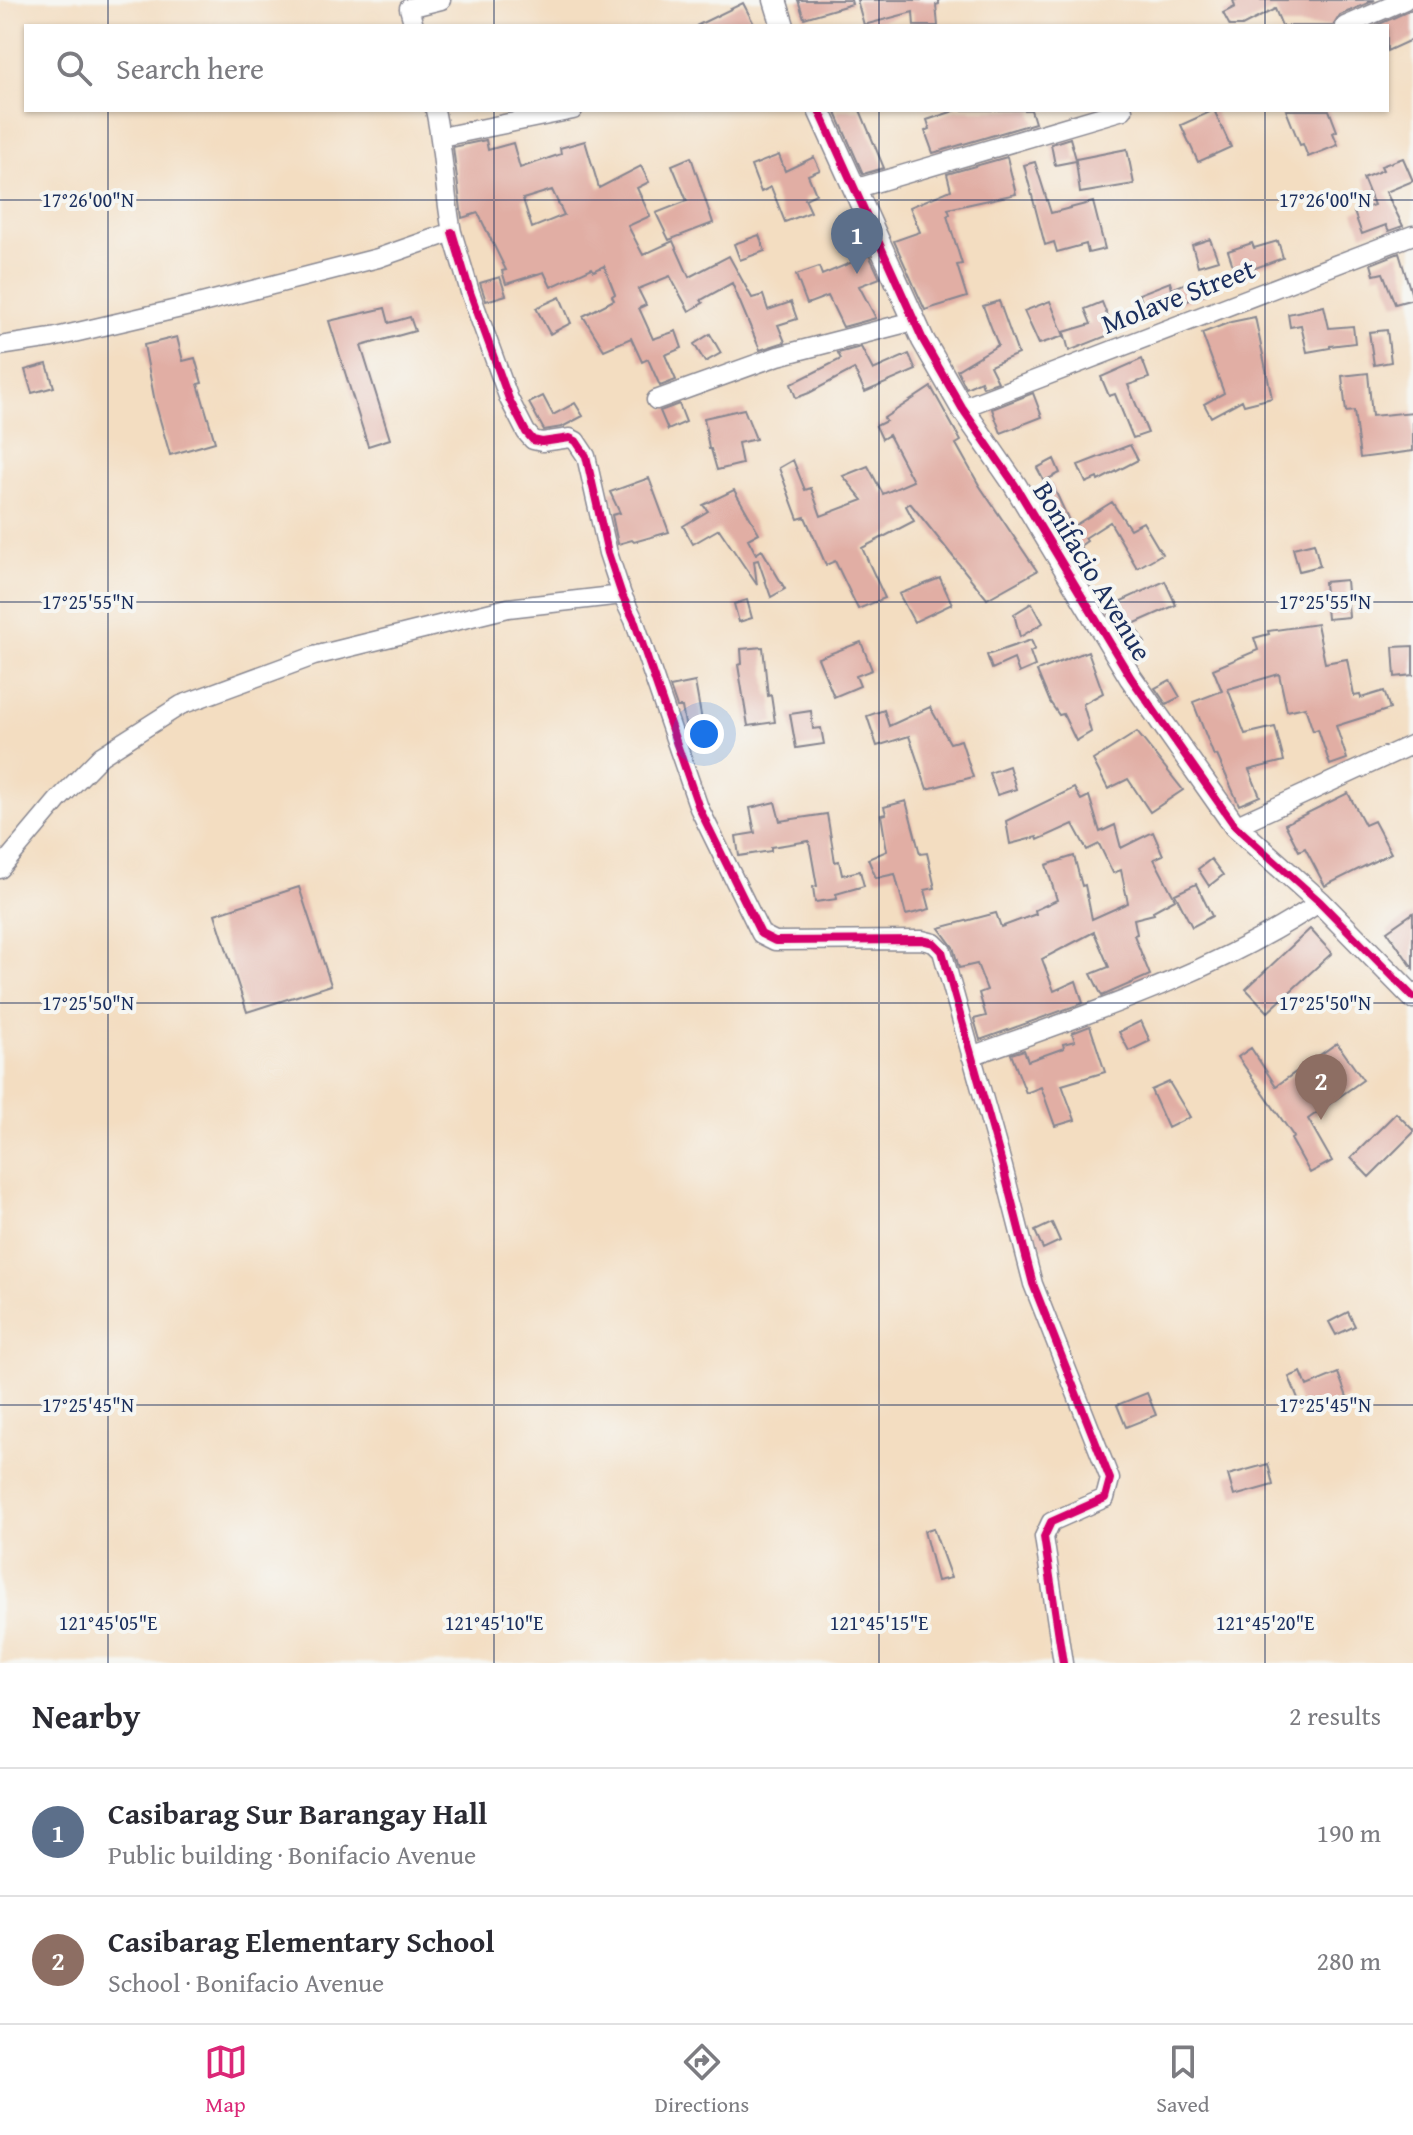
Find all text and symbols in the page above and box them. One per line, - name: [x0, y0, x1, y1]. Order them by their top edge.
- search box: [24, 24, 1389, 112]
- icon: search: [52, 46, 96, 90]
- text: Search here: [116, 46, 264, 90]
- text: 17°26'00"N: [42, 185, 134, 214]
- text: 17°26'00"N: [1279, 185, 1371, 214]
- pin: 1: [831, 208, 883, 274]
- street label: Molave Street: [1095, 247, 1261, 344]
- street label: Bonifacio Avenue: [1024, 473, 1163, 668]
- text: 17°25'55"N: [42, 587, 134, 616]
- text: 17°25'55"N: [1279, 587, 1371, 616]
- your location: [684, 714, 724, 754]
- text: 17°25'50"N: [42, 988, 134, 1017]
- text: 17°25'50"N: [1279, 988, 1371, 1017]
- pin: 2: [1295, 1054, 1347, 1120]
- text: 17°25'45"N: [42, 1390, 134, 1419]
- text: 17°25'45"N: [1279, 1390, 1371, 1419]
- text: 121°45'05"E: [59, 1608, 157, 1637]
- text: 121°45'10"E: [445, 1608, 543, 1637]
- text: 121°45'15"E: [830, 1608, 928, 1637]
- text: 121°45'20"E: [1216, 1608, 1314, 1637]
- text: Nearby: [32, 1691, 141, 1740]
- text: 2 results: [1289, 1696, 1381, 1735]
- text: Casibarag Sur Barangay Hall: [108, 1791, 487, 1835]
- text: 1: [51, 1813, 65, 1852]
- text: 190 m: [1316, 1813, 1381, 1852]
- text: Public building · Bonifacio Avenue: [108, 1835, 476, 1874]
- text: Casibarag Elementary School: [108, 1919, 494, 1963]
- text: 2: [51, 1941, 65, 1980]
- text: 280 m: [1316, 1941, 1381, 1980]
- text: School · Bonifacio Avenue: [108, 1963, 384, 2002]
- tab: Map: [204, 2040, 248, 2120]
- tab: Directions: [655, 2040, 749, 2120]
- tab: Saved: [1156, 2040, 1209, 2120]

